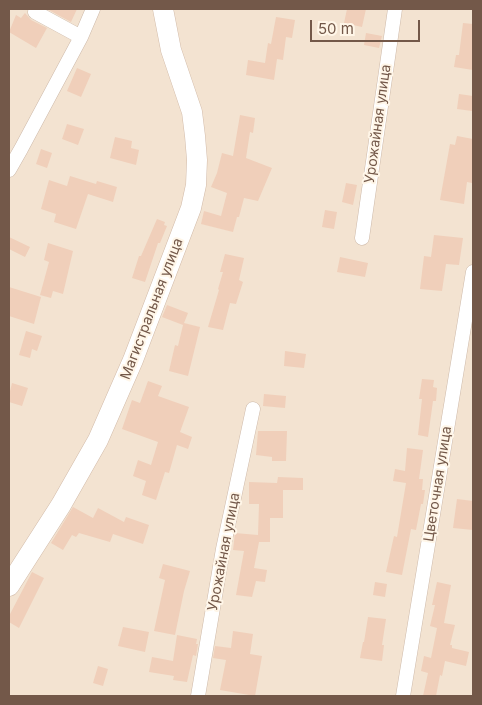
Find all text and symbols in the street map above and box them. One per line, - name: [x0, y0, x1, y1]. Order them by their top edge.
- scale bar: [312, 10, 422, 42]
- text: 50 m: [318, 19, 354, 38]
- street label: Урожайная улица: [361, 63, 395, 185]
- street label: Магистральная улица: [117, 236, 187, 382]
- street label: Цветочная улица: [421, 425, 455, 543]
- street label: Урожайная улица: [204, 492, 244, 612]

